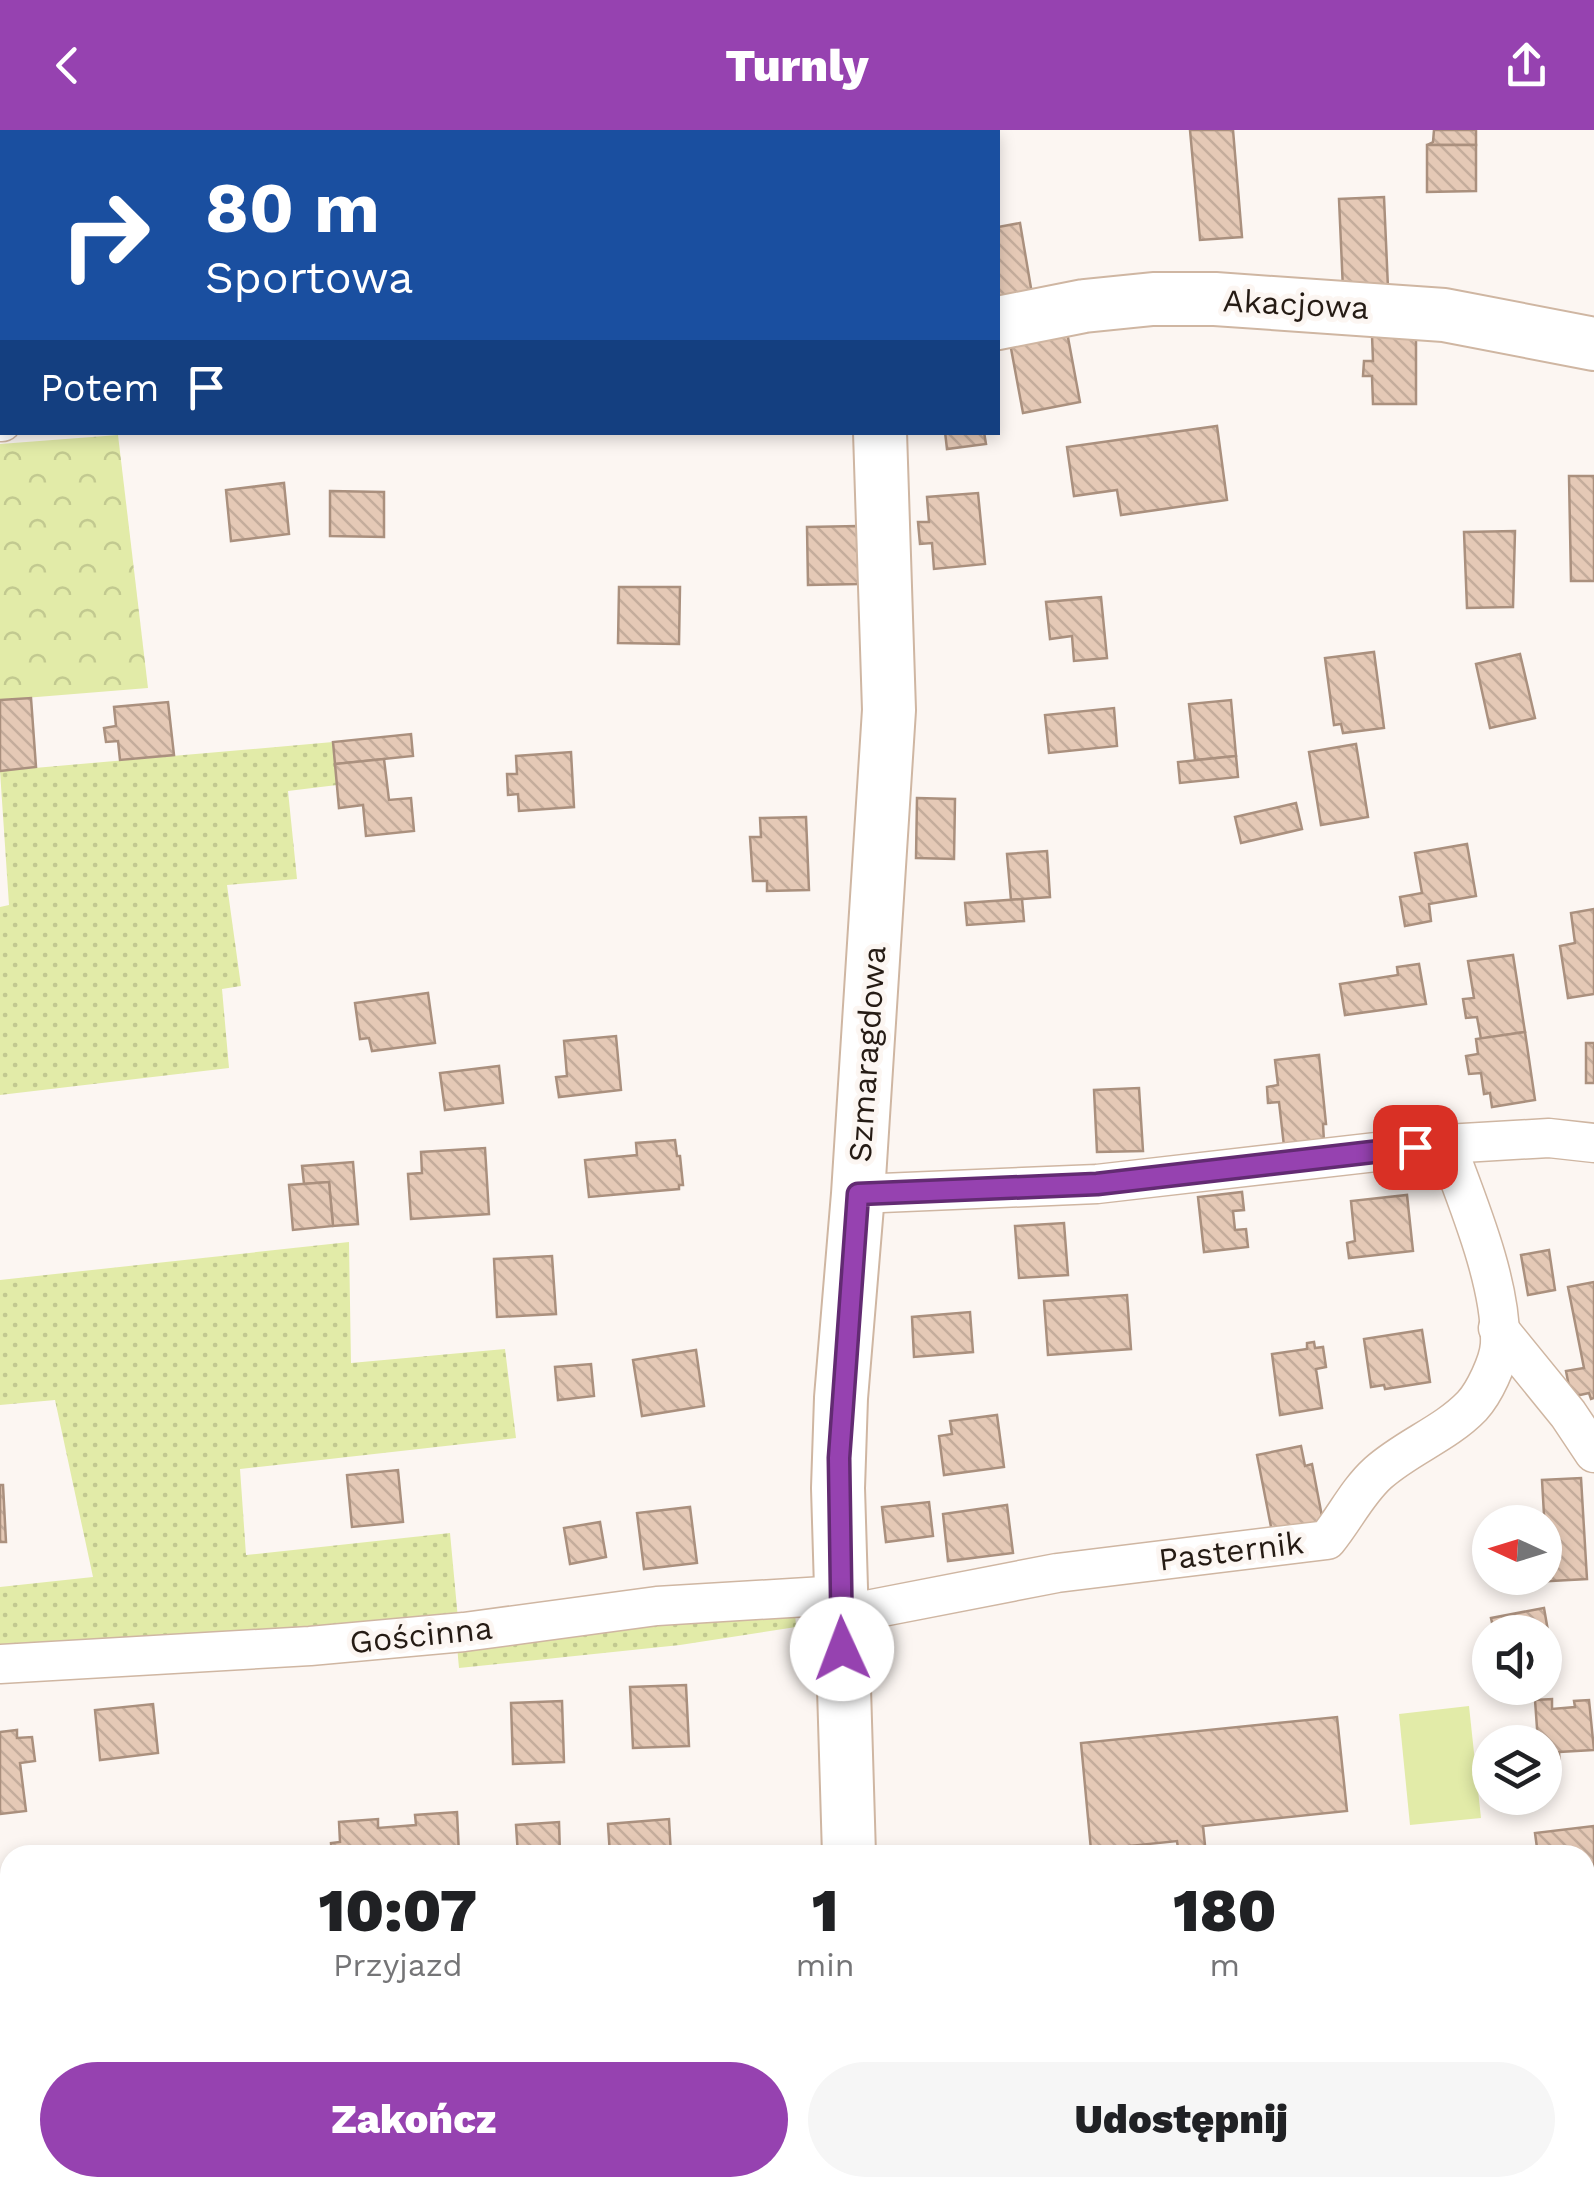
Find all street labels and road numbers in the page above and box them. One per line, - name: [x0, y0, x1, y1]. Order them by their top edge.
- street label: Akacjowa: [1222, 281, 1370, 327]
- street label: Szmaragdowa: [840, 944, 894, 1164]
- street label: Pasternik: [1156, 1523, 1306, 1579]
- street label: Gościnna: [348, 1609, 494, 1661]

